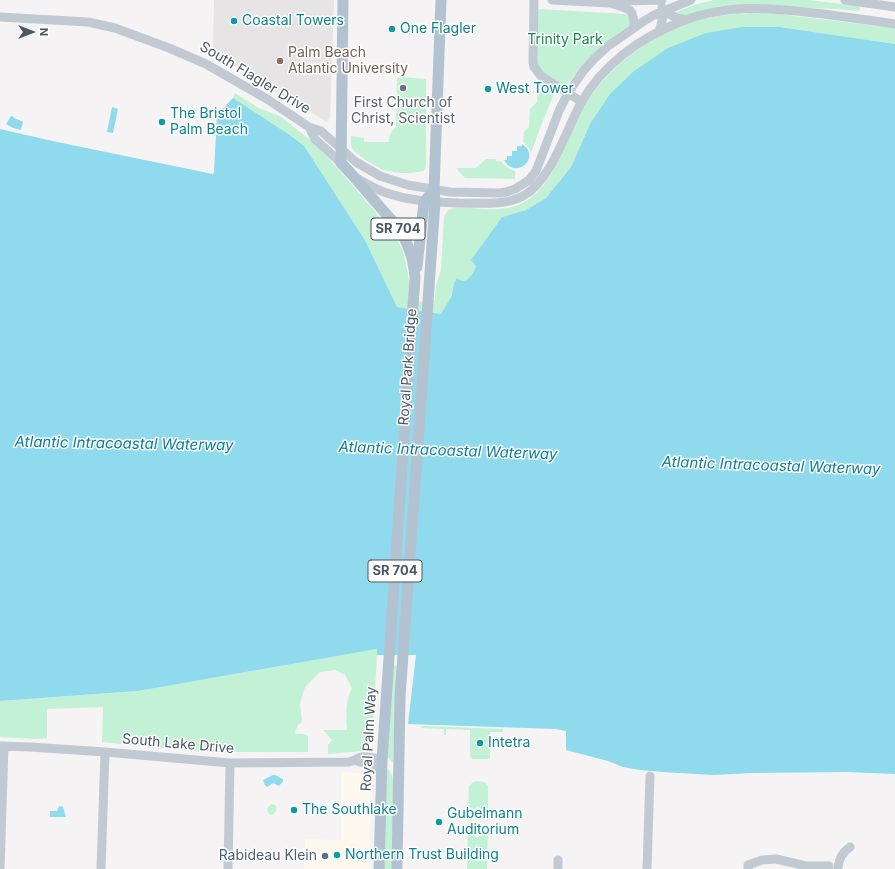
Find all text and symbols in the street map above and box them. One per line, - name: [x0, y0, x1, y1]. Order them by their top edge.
- north arrow: [12, 12, 52, 52]
- place label: Coastal Towers: [242, 13, 344, 29]
- marker: Coastal Towers: [229, 16, 239, 26]
- place label: One Flagler: [400, 21, 476, 37]
- marker: One Flagler: [387, 24, 397, 34]
- text: N: [37, 28, 51, 36]
- park label: Trinity Park: [527, 32, 603, 48]
- street label: South Flagler Drive: [197, 38, 313, 118]
- place label: Palm Beach Atlantic University: [288, 45, 408, 78]
- marker: Palm Beach Atlantic University: [275, 56, 285, 66]
- place label: West Tower: [496, 81, 574, 97]
- marker: First Church of Christ, Scientist: [398, 83, 408, 93]
- marker: West Tower: [483, 84, 493, 94]
- place label: First Church of Christ, Scientist: [351, 95, 455, 128]
- place label: The Bristol Palm Beach: [170, 106, 248, 138]
- marker: The Bristol Palm Beach: [157, 117, 167, 127]
- road number: SR 704: [371, 218, 425, 240]
- street label: Royal Park Bridge: [396, 308, 420, 426]
- water label: Atlantic Intracoastal Waterway: [14, 433, 234, 455]
- water label: Atlantic Intracoastal Waterway: [338, 438, 558, 464]
- water label: Atlantic Intracoastal Waterway: [661, 453, 881, 479]
- road number: SR 704: [368, 560, 422, 582]
- street label: Royal Palm Way: [358, 686, 380, 792]
- street label: South Lake Drive: [121, 731, 235, 757]
- place label: Intetra: [488, 735, 530, 751]
- marker: Intetra: [475, 738, 485, 748]
- place label: The Southlake: [302, 802, 397, 818]
- marker: The Southlake: [289, 805, 299, 815]
- place label: Gubelmann Auditorium: [447, 806, 523, 838]
- marker: Gubelmann Auditorium: [434, 817, 444, 827]
- place label: Northern Trust Building: [345, 847, 499, 863]
- place label: Rabideau Klein: [219, 848, 317, 864]
- marker: Northern Trust Building: [332, 850, 342, 860]
- marker: Rabideau Klein: [320, 851, 330, 861]

